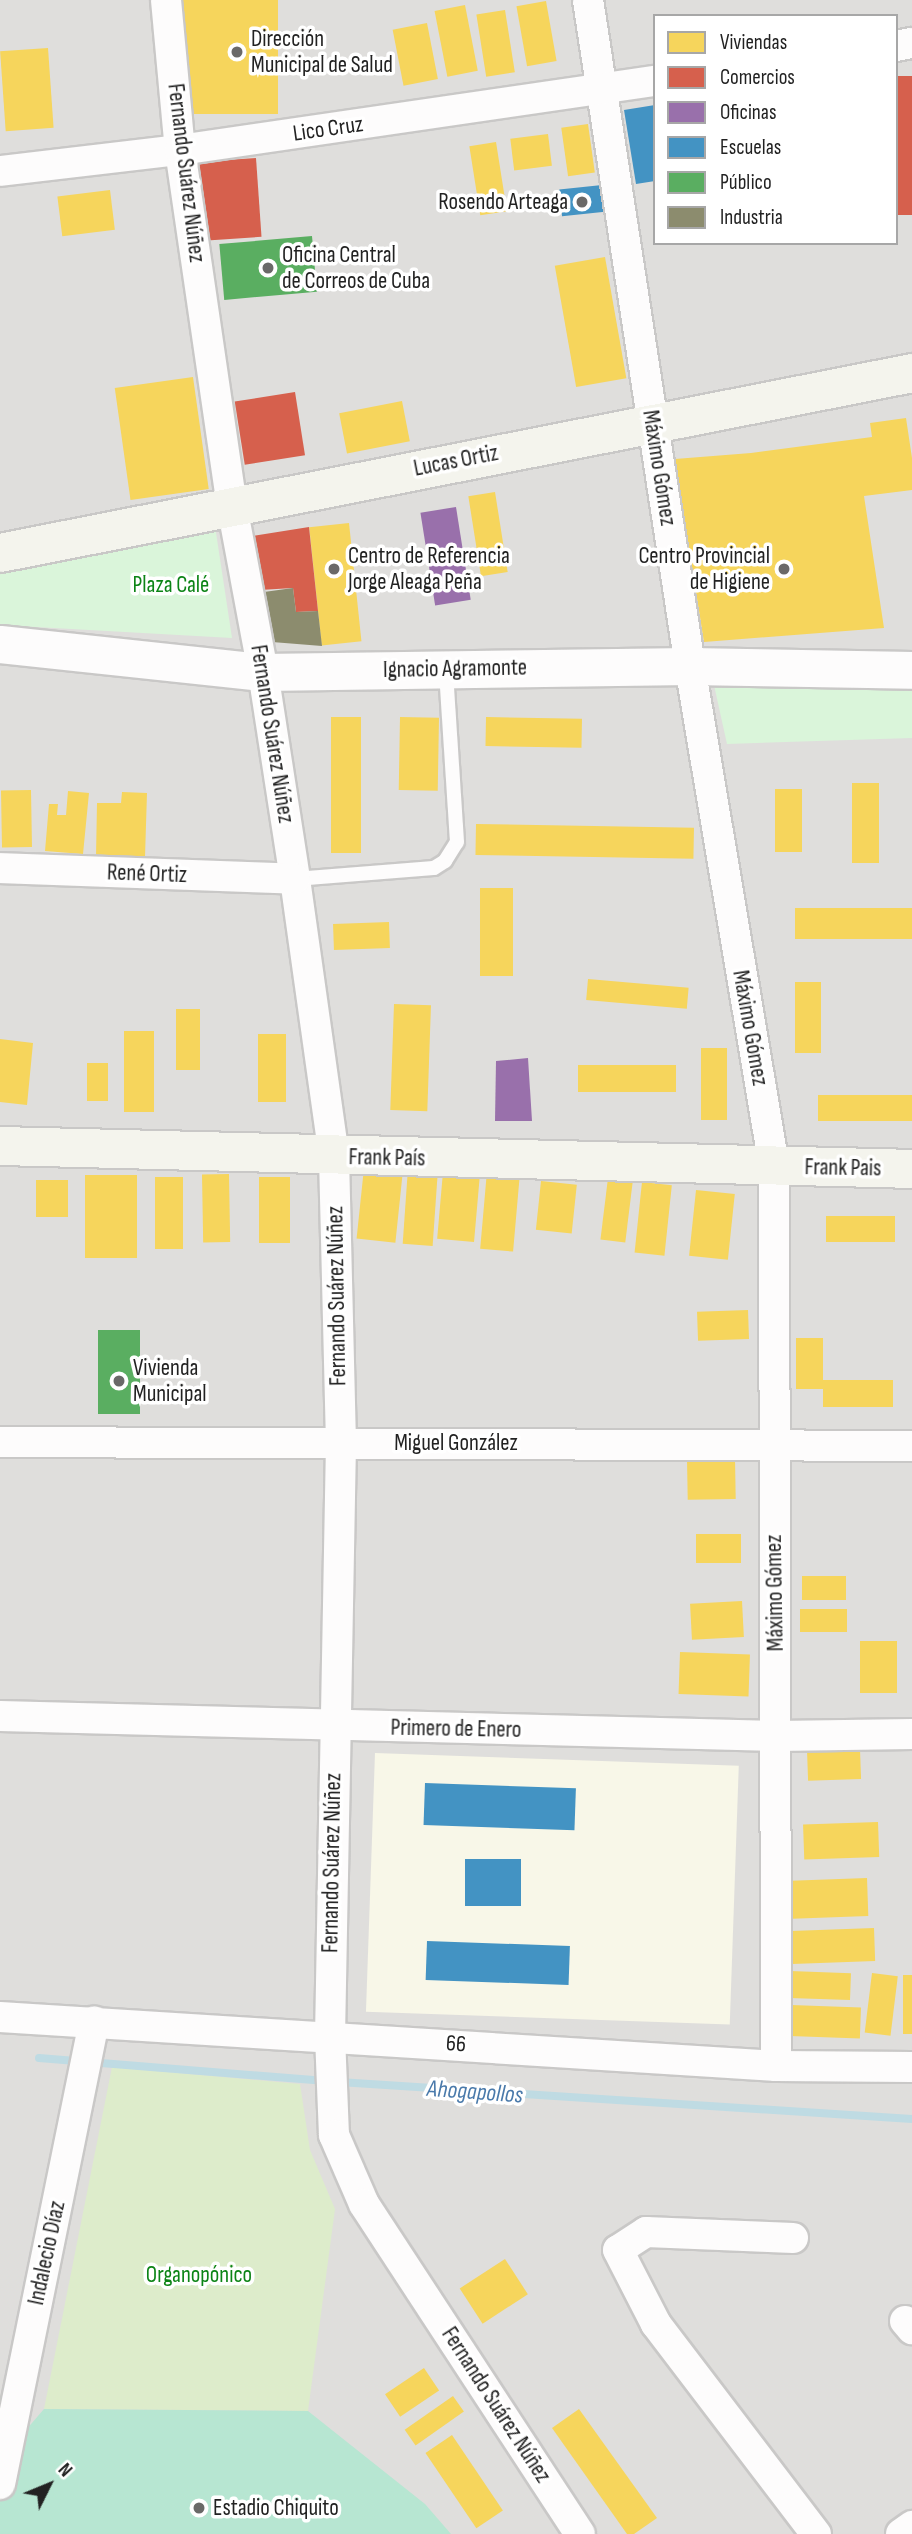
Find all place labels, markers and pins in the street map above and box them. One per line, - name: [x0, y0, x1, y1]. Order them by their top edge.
- place label: Dirección Municipal de Salud: [251, 25, 393, 79]
- marker: Dirección Municipal de Salud: [229, 44, 245, 60]
- place label: Rosendo Arteaga: [438, 188, 568, 216]
- marker: Rosendo Arteaga: [574, 194, 590, 210]
- place label: Oficina Central de Correos de Cuba: [282, 241, 430, 295]
- marker: Oficina Central de Correos de Cuba: [260, 260, 276, 276]
- place label: Centro de Referencia Jorge Aleaga Peña: [348, 542, 510, 596]
- place label: Centro Provincial de Higiene: [638, 542, 770, 596]
- marker: Centro de Referencia Jorge Aleaga Peña: [326, 561, 342, 577]
- marker: Centro Provincial de Higiene: [776, 561, 792, 577]
- place label: Vivienda Municipal: [133, 1354, 207, 1408]
- marker: Vivienda Municipal: [111, 1373, 127, 1389]
- place label: Estadio Chiquito: [213, 2494, 339, 2522]
- marker: Estadio Chiquito: [191, 2500, 207, 2516]

